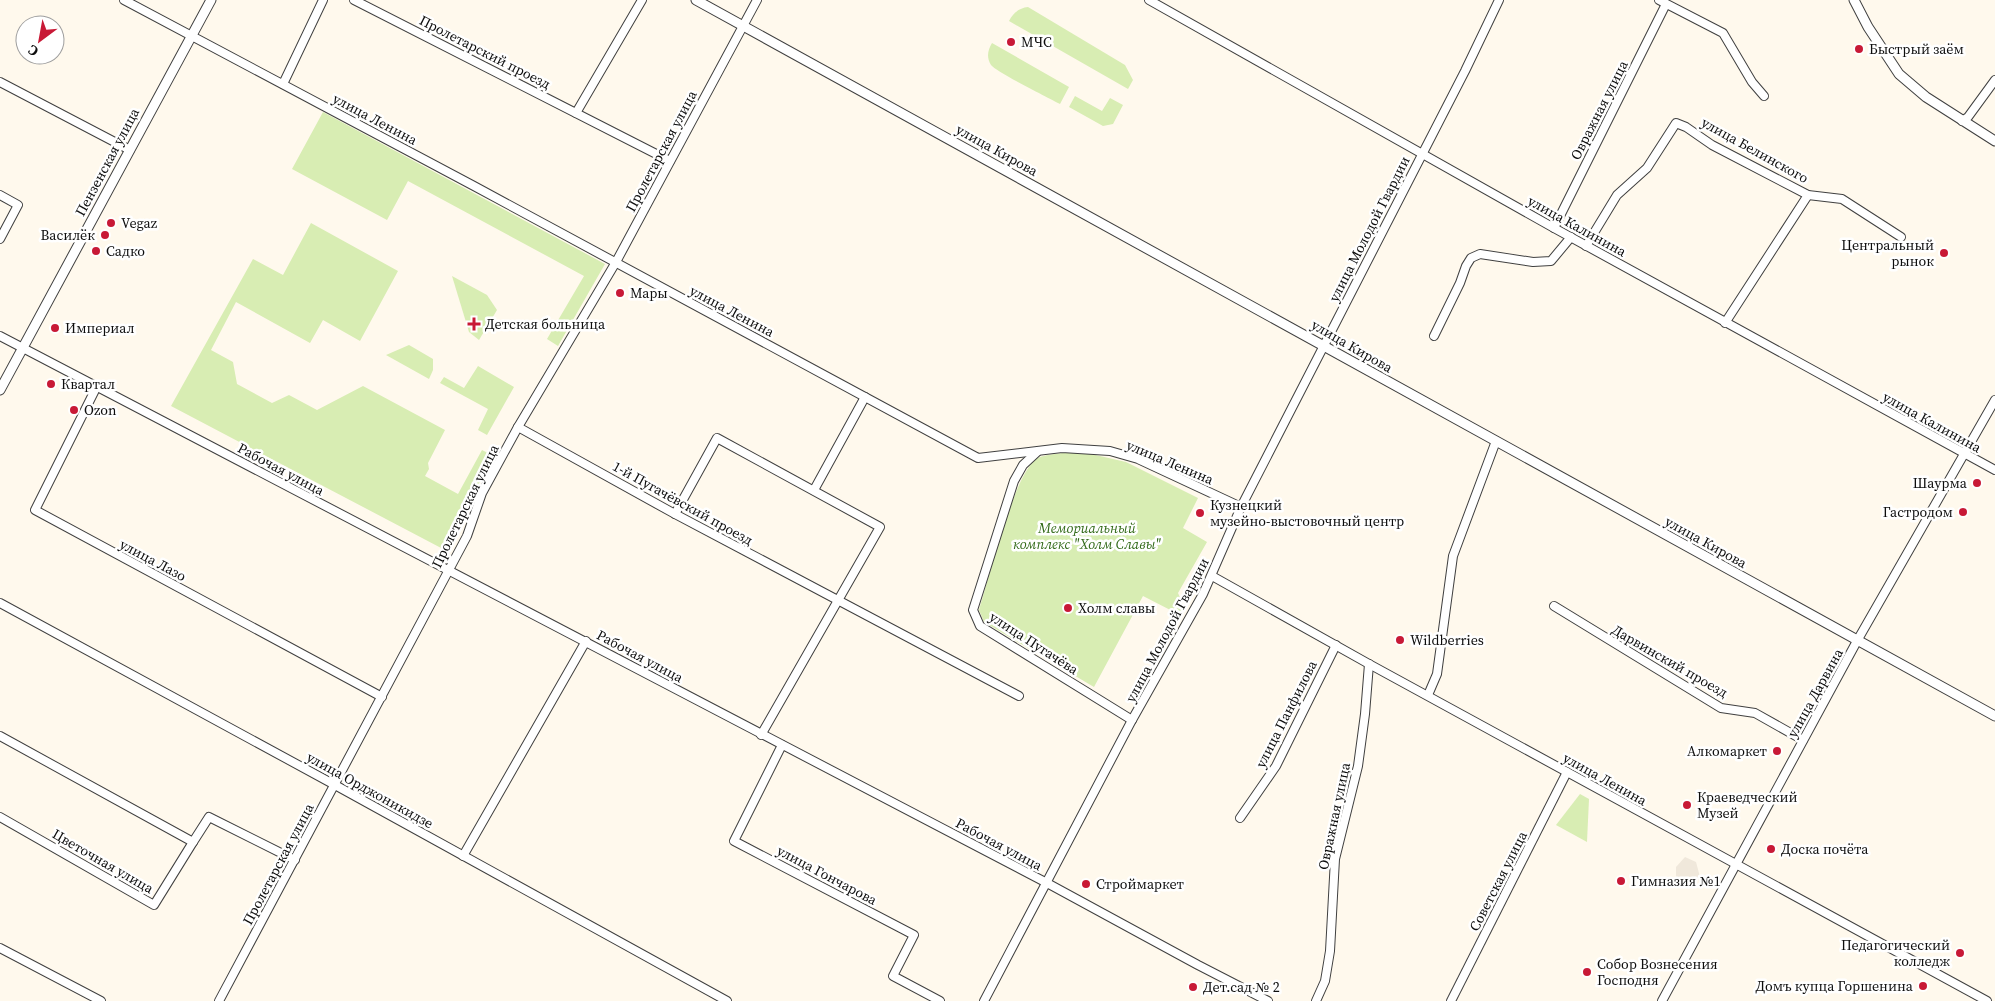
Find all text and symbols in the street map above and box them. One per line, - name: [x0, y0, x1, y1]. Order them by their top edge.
- street label: Пролетарский проезд: [416, 10, 554, 94]
- north arrow: [15, 15, 65, 65]
- place label: МЧС: [1021, 32, 1052, 52]
- marker: МЧС: [1005, 36, 1017, 48]
- place label: Быстрый заём: [1869, 39, 1964, 59]
- text: С: [24, 40, 42, 62]
- marker: Быстрый заём: [1853, 43, 1865, 55]
- street label: Овражная улица: [1565, 56, 1633, 163]
- street label: Пролетарская улица: [620, 86, 702, 215]
- street label: улица Ленина: [329, 88, 422, 150]
- street label: Пензенская улица: [70, 104, 144, 220]
- street label: улица Белинского: [1698, 112, 1813, 188]
- street label: улица Кирова: [952, 119, 1042, 181]
- street label: улица Молодой Гвардии: [1324, 153, 1414, 305]
- street label: улица Калинина: [1524, 191, 1631, 262]
- place label: Vegaz: [121, 213, 158, 233]
- marker: Vegaz: [105, 217, 117, 229]
- place label: Василёк: [41, 225, 95, 245]
- marker: Василёк: [99, 229, 111, 241]
- place label: Центральный рынок: [1841, 235, 1934, 271]
- place label: Садко: [106, 241, 145, 261]
- marker: Садко: [90, 245, 102, 257]
- marker: Центральный рынок: [1938, 247, 1950, 259]
- street label: улица Ленина: [686, 280, 779, 342]
- place label: Мары: [630, 283, 668, 303]
- marker: Мары: [614, 287, 626, 299]
- place label: Детская больница: [485, 314, 606, 334]
- street label: улица Кирова: [1308, 315, 1397, 378]
- marker: Детская больница: [467, 317, 481, 331]
- place label: Империал: [65, 318, 135, 338]
- marker: Империал: [49, 322, 61, 334]
- place label: Квартал: [61, 374, 115, 394]
- marker: Квартал: [45, 378, 57, 390]
- street label: улица Калинина: [1879, 387, 1986, 458]
- place label: Ozon: [84, 400, 117, 420]
- marker: Ozon: [68, 404, 80, 416]
- street label: улица Ленина: [1123, 435, 1218, 490]
- street label: Рабочая улица: [234, 438, 329, 501]
- street label: Пролетарская улица: [426, 440, 504, 571]
- street label: 1-й Пугачёвский проезд: [609, 456, 757, 550]
- place label: Шаурма: [1913, 473, 1968, 493]
- marker: Шаурма: [1971, 477, 1983, 489]
- place label: Кузнецкий музейно-выстовочный центр: [1210, 495, 1404, 531]
- place label: Гастродом: [1883, 502, 1953, 522]
- marker: Гастродом: [1957, 506, 1969, 518]
- marker: Кузнецкий музейно-выстовочный центр: [1194, 507, 1206, 519]
- street label: улица Кирова: [1661, 511, 1751, 573]
- park label: Мемориальный комплекс "Холм Славы": [1013, 518, 1161, 554]
- street label: улица Лазо: [116, 534, 190, 586]
- street label: улица Молодой Гвардии: [1120, 554, 1214, 706]
- place label: Холм славы: [1078, 598, 1155, 618]
- marker: Холм славы: [1062, 602, 1074, 614]
- street label: улица Пугачёва: [986, 607, 1083, 680]
- street label: Дарвинский проезд: [1608, 620, 1732, 702]
- street label: Рабочая улица: [593, 625, 688, 688]
- place label: Wildberries: [1410, 630, 1484, 650]
- marker: Wildberries: [1394, 634, 1406, 646]
- street label: улица Дарвина: [1782, 644, 1848, 741]
- street label: улица Панфилова: [1250, 656, 1322, 771]
- place label: Алкомаркет: [1687, 741, 1768, 761]
- marker: Алкомаркет: [1771, 745, 1783, 757]
- street label: улица Орджоникидзе: [303, 747, 437, 833]
- street label: улица Ленина: [1559, 748, 1651, 811]
- street label: Овражная улица: [1313, 760, 1355, 871]
- place label: Краеведческий Музей: [1697, 787, 1798, 823]
- street label: Пролетарская улица: [237, 799, 319, 928]
- marker: Краеведческий Музей: [1681, 799, 1693, 811]
- street label: Рабочая улица: [952, 813, 1047, 876]
- street label: Цветочная улица: [49, 824, 158, 899]
- street label: Советская улица: [1464, 827, 1532, 935]
- place label: Доска почёта: [1781, 839, 1869, 859]
- street label: улица Гончарова: [773, 840, 881, 910]
- marker: Доска почёта: [1765, 843, 1777, 855]
- place label: Гимназия №1: [1631, 871, 1721, 891]
- place label: Строймаркет: [1096, 874, 1185, 894]
- marker: Гимназия №1: [1615, 875, 1627, 887]
- marker: Строймаркет: [1080, 878, 1092, 890]
- place label: Педагогический колледж: [1841, 935, 1950, 971]
- marker: Педагогический колледж: [1954, 947, 1966, 959]
- place label: Собор Вознесения Господня: [1597, 954, 1718, 990]
- marker: Собор Вознесения Господня: [1581, 966, 1593, 978]
- place label: Домъ купца Горшенина: [1755, 976, 1914, 996]
- place label: Дет.сад № 2: [1203, 977, 1280, 997]
- marker: Домъ купца Горшенина: [1917, 980, 1929, 992]
- marker: Дет.сад № 2: [1187, 981, 1199, 993]

